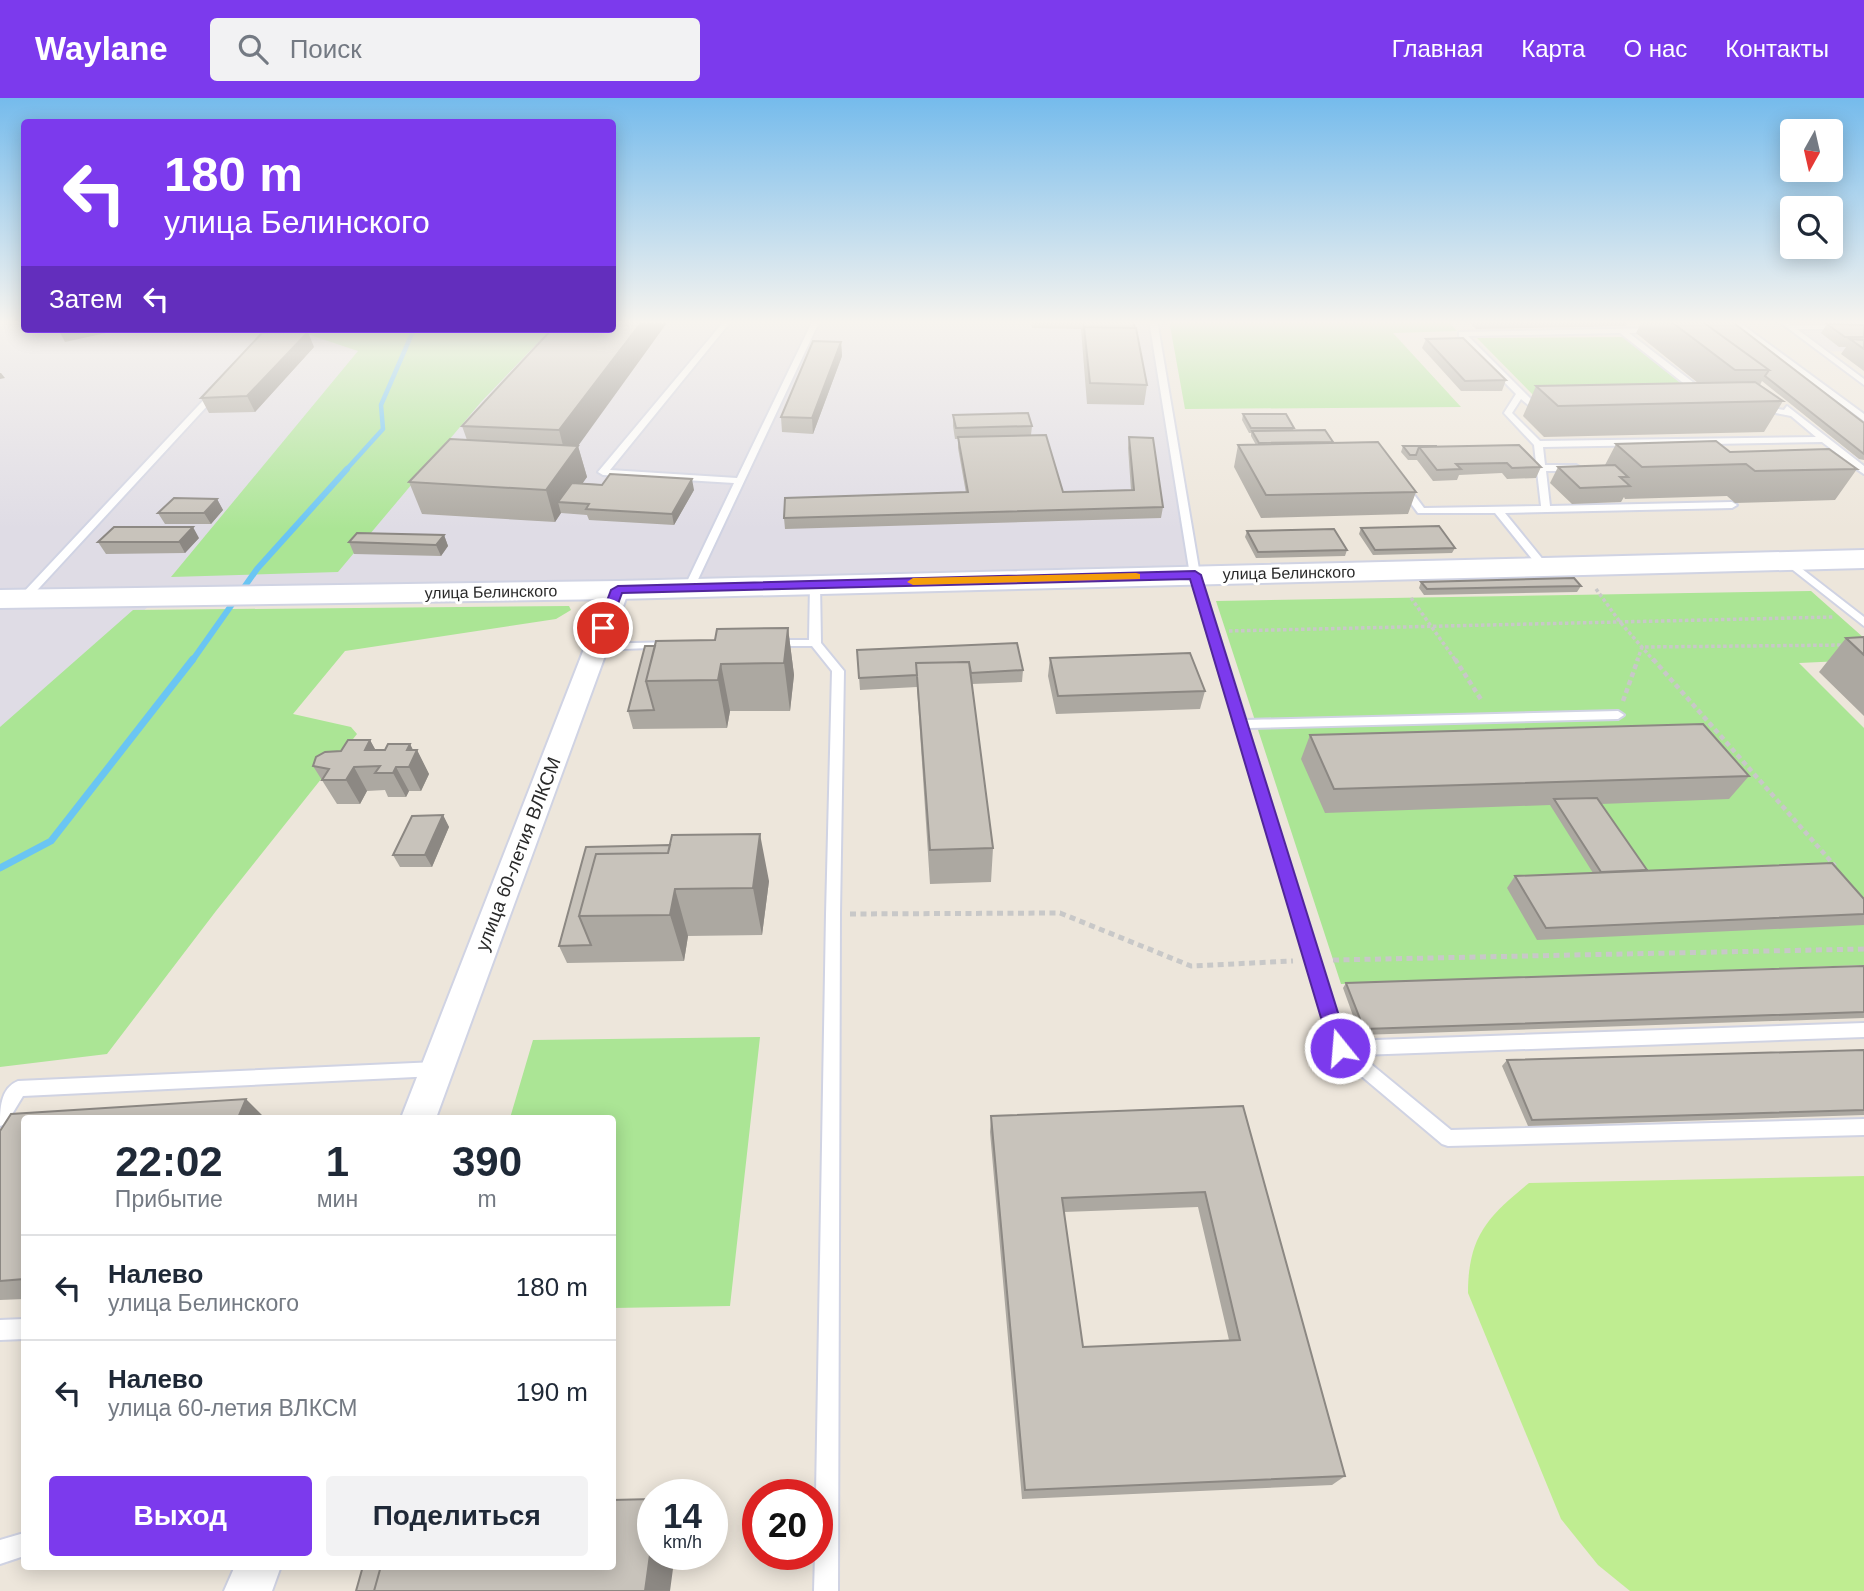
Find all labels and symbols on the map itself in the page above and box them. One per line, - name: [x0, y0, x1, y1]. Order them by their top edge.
- north arrow: [1780, 119, 1843, 182]
- street label: улица Белинского: [1222, 563, 1356, 583]
- street label: улица Белинского: [424, 582, 558, 602]
- pin: [573, 598, 633, 658]
- street label: улица 60-летия ВЛКСМ: [471, 754, 565, 954]
- position arrow: [1303, 1011, 1377, 1085]
- speed limit sign: 20: [742, 1479, 833, 1570]

